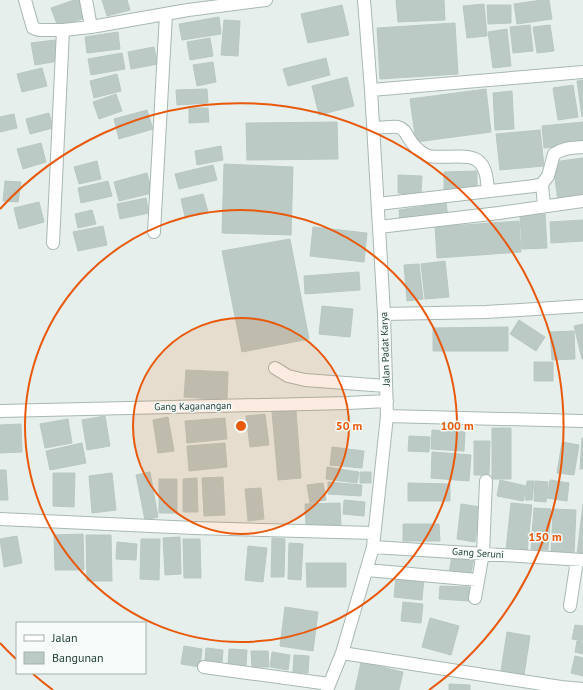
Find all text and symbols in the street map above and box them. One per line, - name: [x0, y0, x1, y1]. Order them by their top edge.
- street label: Jalan Padat Karya: [377, 312, 393, 387]
- street label: Gang Kaganangan: [154, 399, 232, 413]
- text: 50 m: [336, 418, 362, 433]
- text: 100 m: [440, 418, 474, 433]
- centre of rings: [234, 419, 248, 433]
- text: 150 m: [528, 529, 562, 544]
- street label: Gang Seruni: [452, 545, 504, 561]
- legend: [16, 622, 146, 674]
- text: Jalan: [51, 630, 77, 645]
- text: Bangunan: [52, 650, 104, 665]

